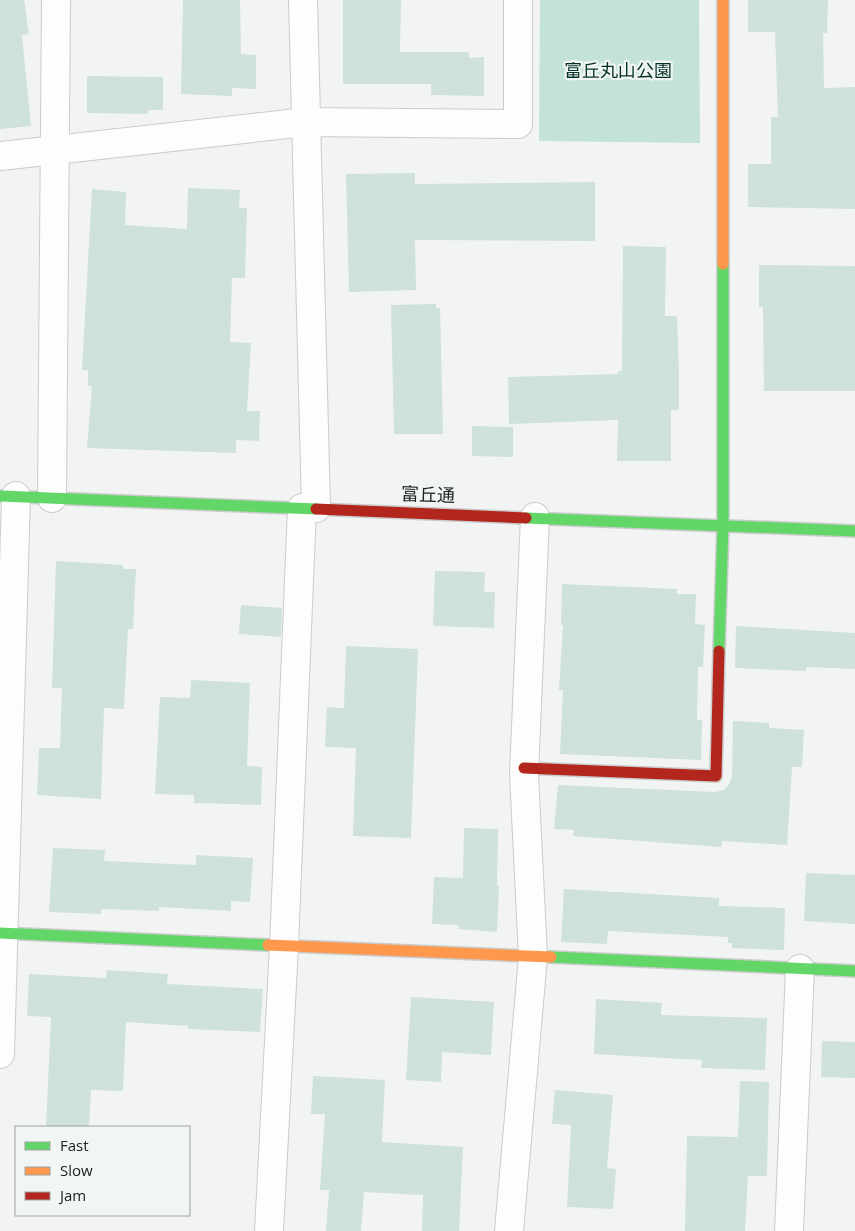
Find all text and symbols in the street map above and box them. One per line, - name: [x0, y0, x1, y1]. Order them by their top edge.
- park label: 富丘丸山公園: [564, 58, 672, 82]
- street label: 富丘通: [401, 481, 455, 507]
- legend: [15, 1126, 190, 1216]
- text: Fast: [60, 1135, 89, 1155]
- text: Slow: [60, 1160, 93, 1180]
- text: Jam: [58, 1185, 86, 1205]

